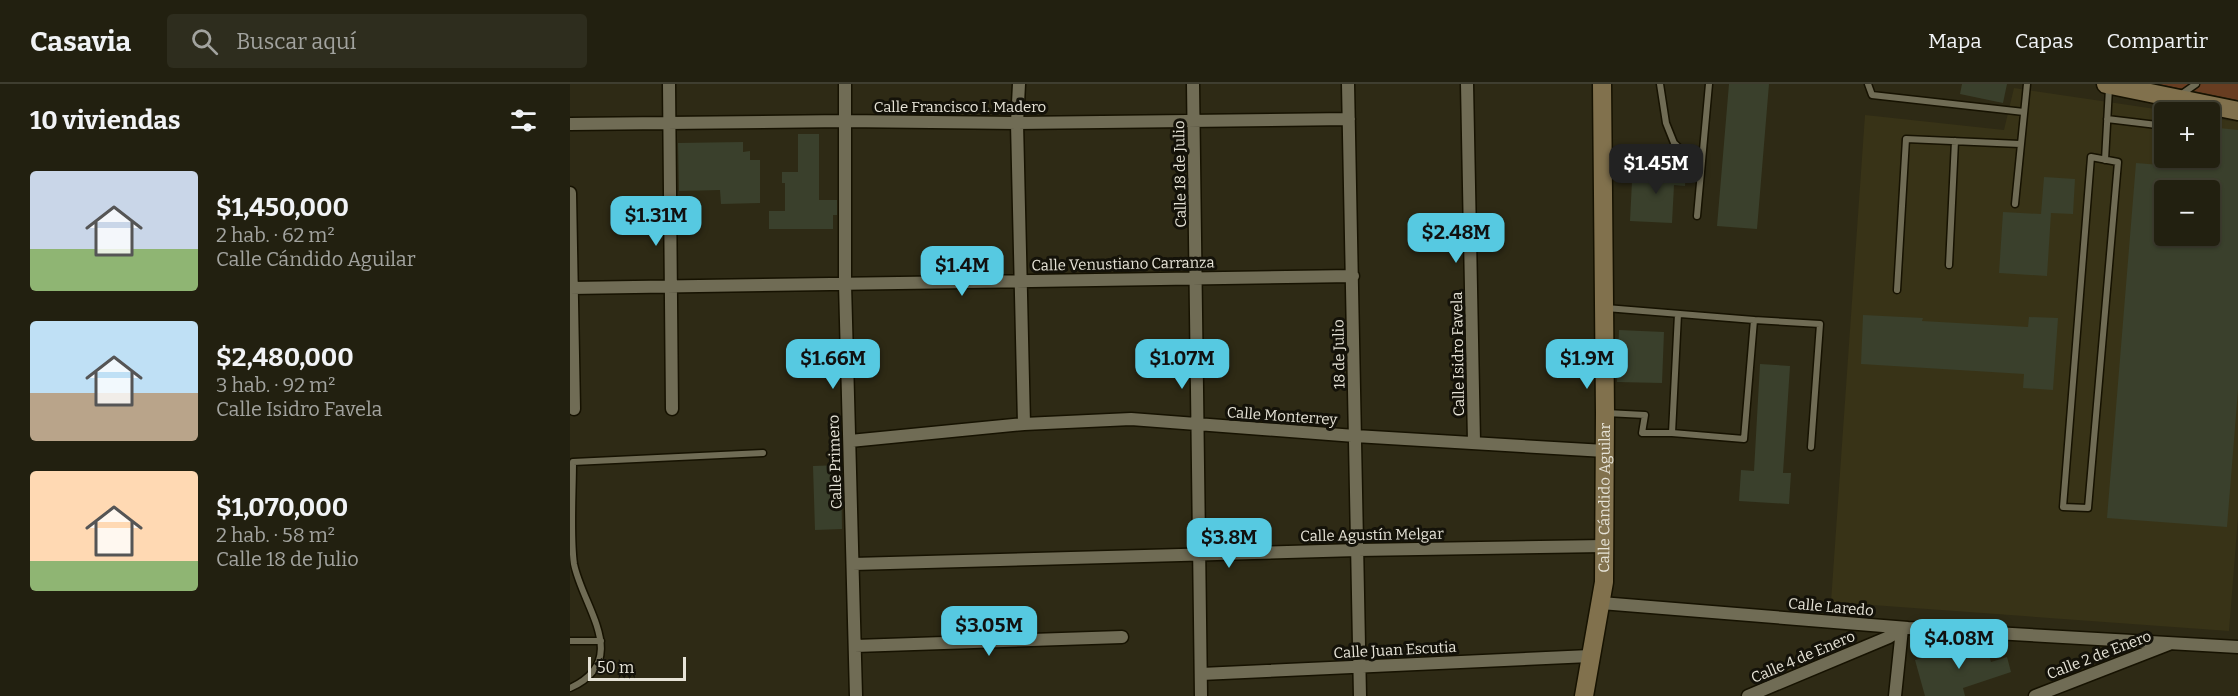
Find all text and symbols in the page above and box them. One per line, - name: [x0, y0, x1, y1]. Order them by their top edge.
- search box: [167, 14, 587, 68]
- text: Casavia: [30, 25, 131, 58]
- icon: search: [188, 25, 221, 58]
- text: Buscar aquí: [236, 28, 356, 55]
- text: Mapa: [1928, 28, 1982, 54]
- text: Capas: [2015, 28, 2073, 54]
- text: Compartir: [2106, 28, 2208, 54]
- street label: Calle Francisco I. Madero: [874, 98, 1046, 116]
- map controls: [2154, 102, 2220, 246]
- button: +: [2154, 102, 2220, 168]
- icon: filters: [507, 104, 540, 137]
- text: 10 viviendas: [30, 105, 181, 136]
- street label: Calle 18 de Julio: [1170, 120, 1190, 228]
- pin: $1.45M: [1607, 144, 1705, 195]
- text: $1.45M: [1623, 151, 1689, 175]
- button: −: [2154, 180, 2220, 246]
- text: $1,450,000: [216, 192, 349, 223]
- icon: home: [78, 195, 150, 267]
- pin: $1.31M: [607, 196, 705, 247]
- text: $1.31M: [624, 203, 688, 227]
- pin: $2.48M: [1407, 213, 1505, 264]
- text: $2.48M: [1422, 220, 1490, 244]
- text: 2 hab. · 62 m²: [216, 223, 335, 247]
- pin: $1.4M: [920, 246, 1004, 297]
- text: Calle Cándido Aguilar: [216, 247, 416, 271]
- text: $1.4M: [935, 253, 989, 277]
- street label: Calle Venustiano Carranza: [1031, 253, 1215, 275]
- street label: Calle Isidro Favela: [1448, 291, 1468, 417]
- street label: 18 de Julio: [1329, 319, 1349, 389]
- pin: $1.66M: [784, 339, 882, 390]
- pin: $1.07M: [1133, 339, 1231, 390]
- pin: $1.9M: [1545, 339, 1629, 390]
- text: $2,480,000: [216, 342, 354, 373]
- icon: home: [78, 345, 150, 417]
- text: $1.66M: [800, 346, 866, 370]
- text: $1.07M: [1149, 346, 1215, 370]
- text: $1.9M: [1560, 346, 1614, 370]
- text: 3 hab. · 92 m²: [216, 373, 335, 397]
- text: Calle Isidro Favela: [216, 397, 382, 421]
- street label: Calle Monterrey: [1226, 403, 1338, 429]
- street label: Calle Primero: [824, 414, 846, 510]
- street label: Calle Cándido Aguilar: [1595, 422, 1614, 573]
- text: $1,070,000: [216, 492, 348, 523]
- icon: home: [78, 495, 150, 567]
- pin: $3.8M: [1187, 518, 1271, 569]
- text: 2 hab. · 58 m²: [216, 523, 335, 547]
- text: $3.8M: [1201, 525, 1257, 549]
- street label: Calle Agustín Melgar: [1300, 525, 1444, 545]
- text: Calle 18 de Julio: [216, 547, 359, 571]
- street label: Calle Laredo: [1788, 594, 1874, 620]
- pin: $3.05M: [940, 606, 1038, 657]
- text: $3.05M: [955, 613, 1023, 637]
- pin: $4.08M: [1910, 619, 2008, 670]
- text: $4.08M: [1924, 626, 1994, 650]
- street label: Calle 4 de Enero: [1748, 627, 1858, 687]
- street label: Calle 2 de Enero: [2044, 627, 2154, 683]
- street label: Calle Juan Escutia: [1333, 638, 1457, 662]
- scale bar: [588, 654, 686, 682]
- text: 50 m: [597, 658, 634, 677]

